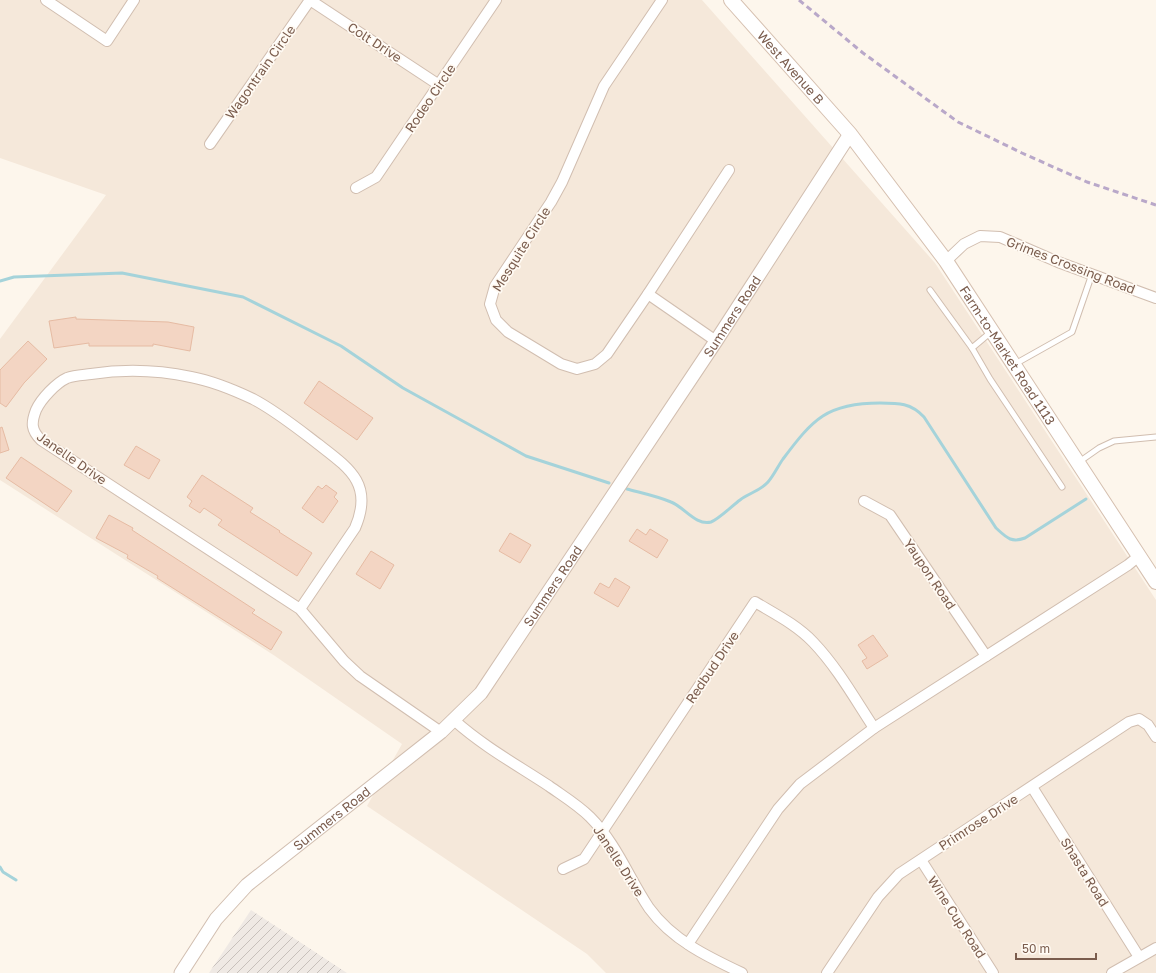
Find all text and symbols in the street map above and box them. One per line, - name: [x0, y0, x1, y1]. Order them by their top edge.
- street label: Colt Drive: [345, 19, 405, 65]
- street label: Wagontrain Circle: [222, 22, 298, 122]
- street label: West Avenue B: [754, 27, 828, 107]
- street label: Rodeo Circle: [401, 61, 459, 135]
- street label: Mesquite Circle: [489, 204, 553, 294]
- street label: Grimes Crossing Road: [1004, 233, 1138, 297]
- street label: Summers Road: [700, 273, 764, 360]
- street label: Farm-to-Market Road 1113: [956, 283, 1059, 428]
- street label: Janelle Drive: [34, 428, 110, 488]
- street label: Yaupon Road: [901, 536, 959, 612]
- street label: Summers Road: [520, 542, 585, 629]
- street label: Redbud Drive: [682, 628, 742, 706]
- street label: Summers Road: [290, 783, 373, 854]
- street label: Primrose Drive: [935, 790, 1021, 854]
- street label: Janelle Drive: [590, 823, 648, 899]
- street label: Shasta Road: [1057, 835, 1113, 909]
- street label: Wine Cup Road: [925, 873, 989, 961]
- scale bar: [1016, 935, 1096, 961]
- text: 50 m: [1022, 941, 1050, 956]

